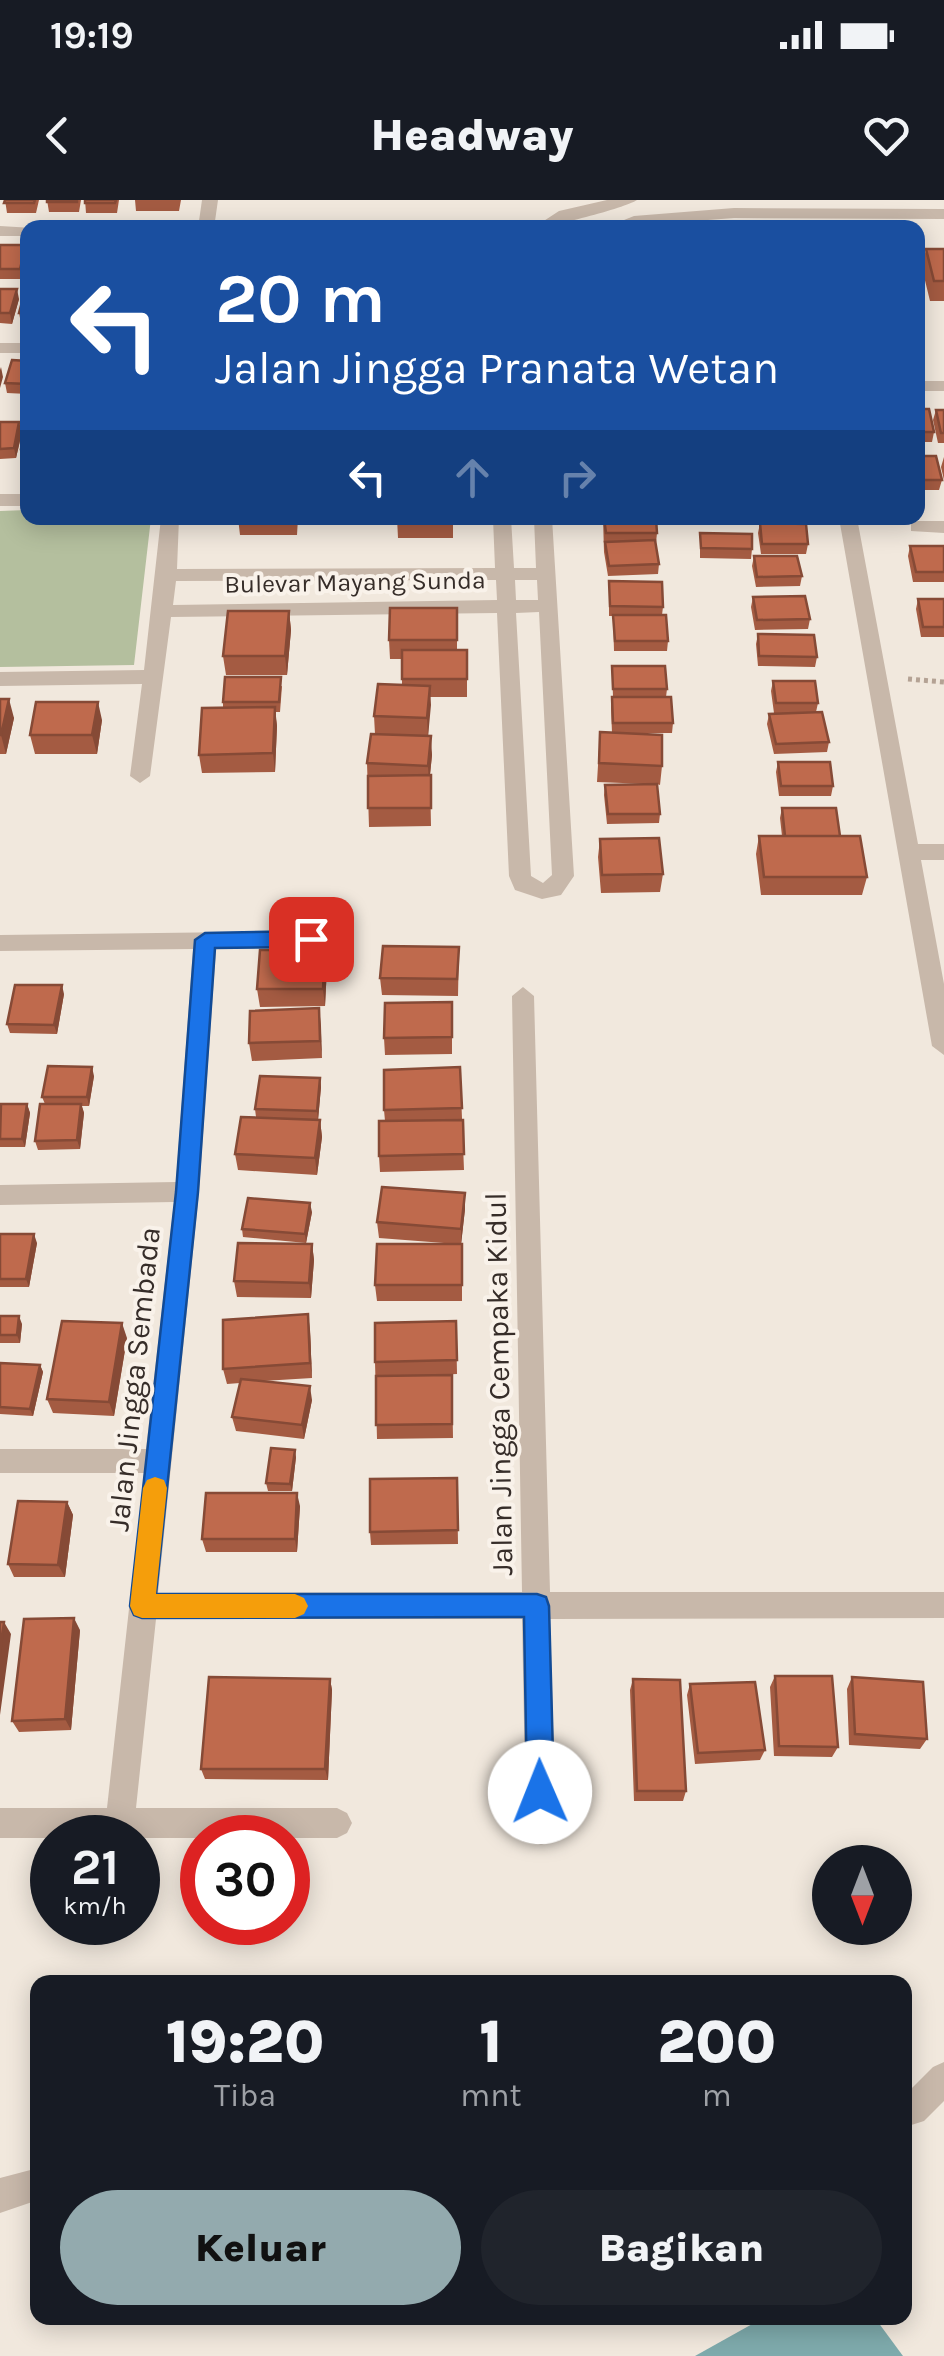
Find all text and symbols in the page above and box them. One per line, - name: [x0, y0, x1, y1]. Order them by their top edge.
- text: 19:19: [50, 13, 134, 58]
- icon: back: [30, 108, 85, 163]
- icon: heart: [859, 108, 914, 163]
- text: Headway: [371, 109, 573, 161]
- text: 20 m: [215, 258, 386, 340]
- icon: left: [50, 260, 180, 390]
- text: Jalan Jingga Pranata Wetan: [215, 342, 779, 394]
- icon: left: [340, 450, 395, 505]
- icon: ahead: [445, 450, 500, 505]
- icon: right: [550, 450, 605, 505]
- street label: Bulevar Mayang Sunda: [224, 565, 486, 599]
- pin: [269, 897, 354, 982]
- icon: arrive: [284, 912, 339, 967]
- street label: Jalan Jingga Cempaka Kidul: [478, 1192, 520, 1576]
- street label: Jalan Jingga Sembada: [100, 1225, 168, 1533]
- position arrow: [488, 1740, 592, 1844]
- speed limit sign: 30: [180, 1815, 310, 1945]
- text: 21: [71, 1838, 119, 1897]
- north arrow: [812, 1845, 912, 1945]
- map controls: [812, 1845, 912, 1945]
- text: km/h: [63, 1891, 127, 1920]
- text: 19:20: [166, 2007, 324, 2077]
- text: 1: [479, 2007, 502, 2077]
- text: 200: [657, 2007, 776, 2077]
- text: Tiba: [214, 2077, 276, 2114]
- text: mnt: [460, 2077, 522, 2114]
- text: m: [702, 2077, 732, 2114]
- button: Keluar: [60, 2190, 461, 2305]
- button: Bagikan: [481, 2190, 882, 2305]

